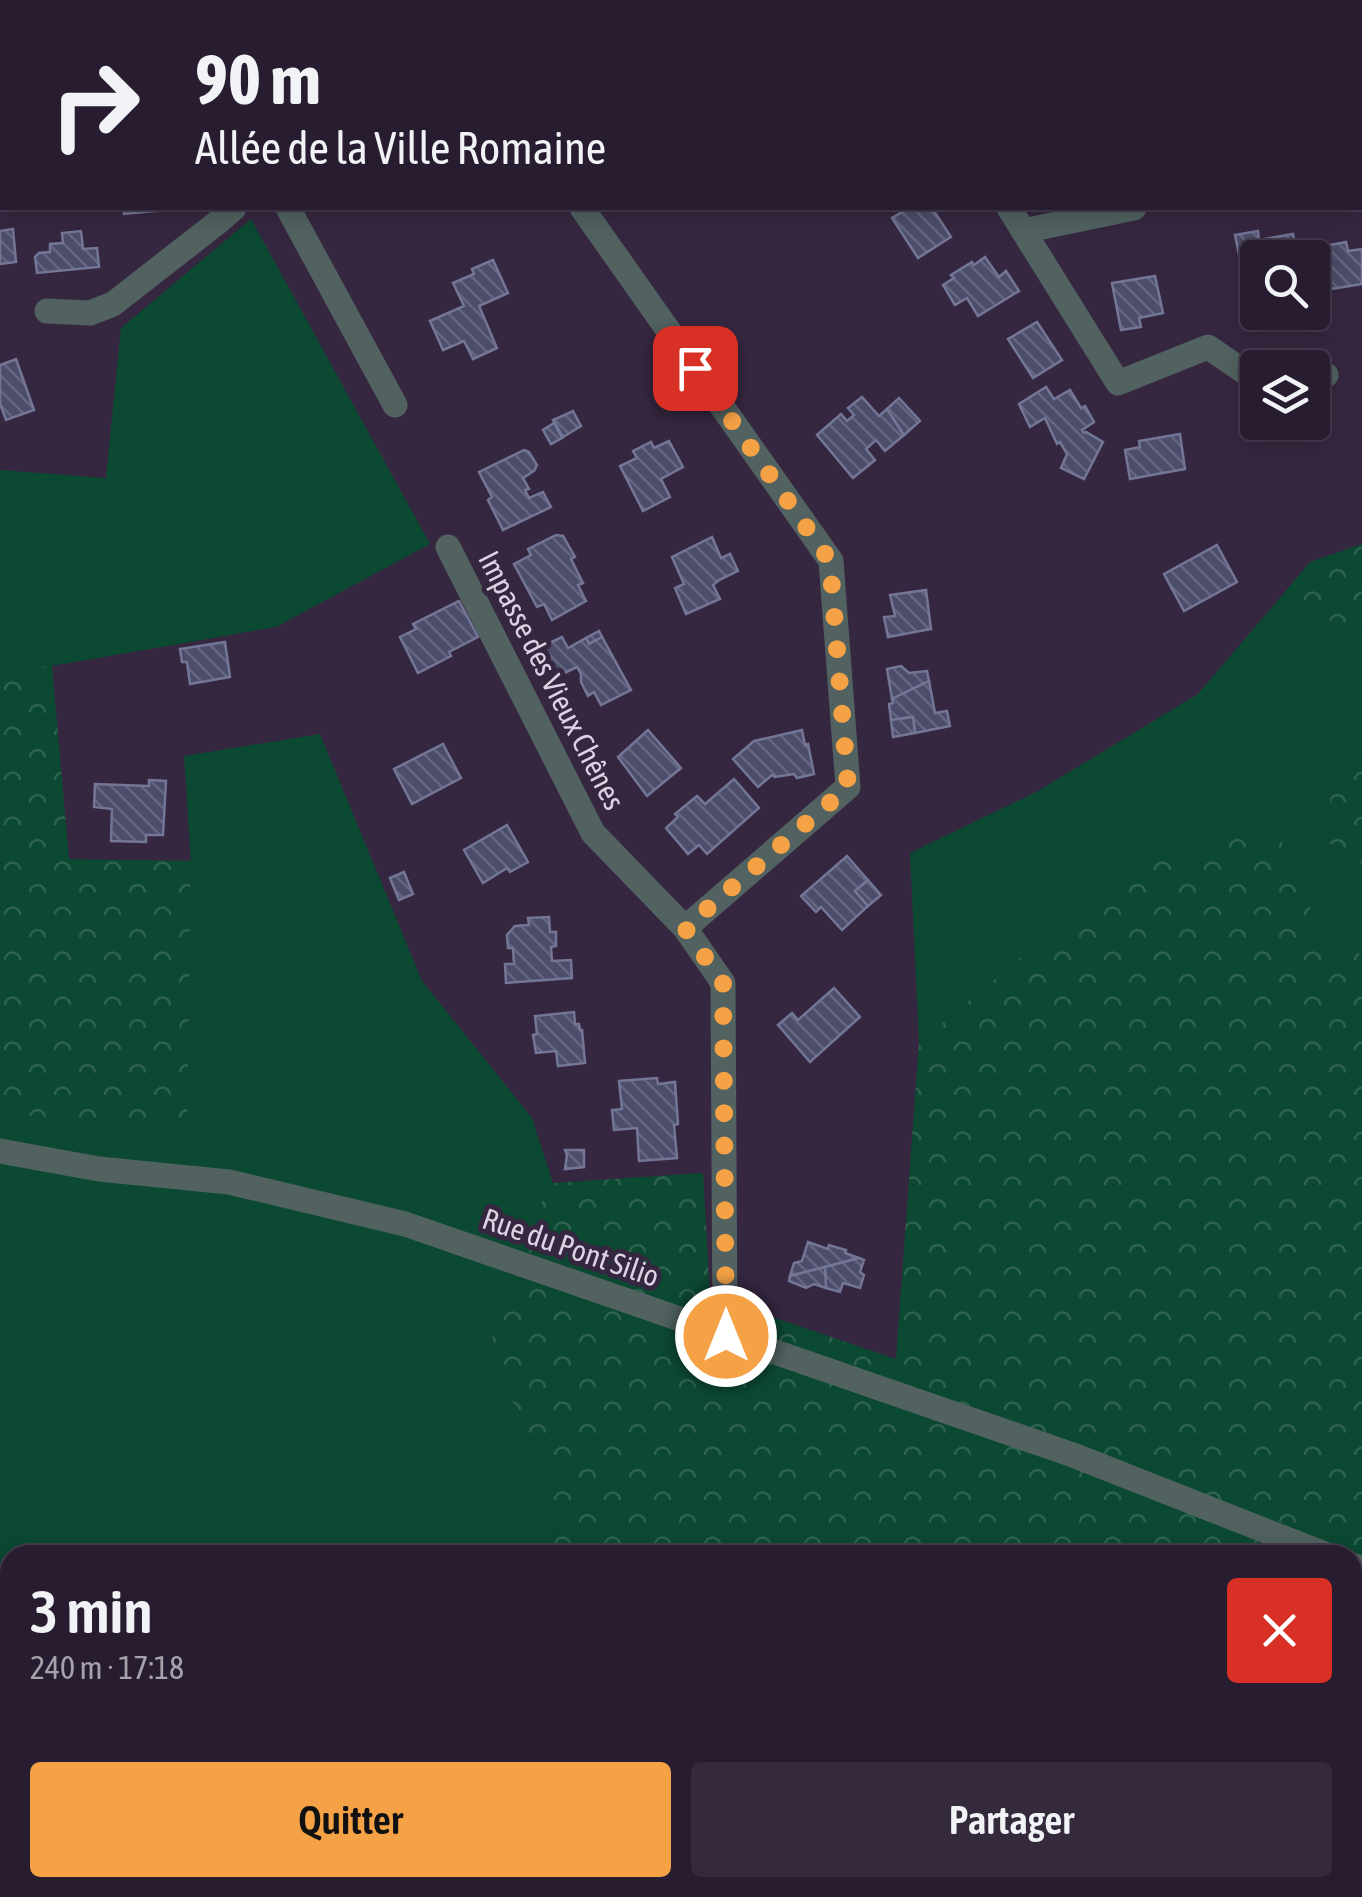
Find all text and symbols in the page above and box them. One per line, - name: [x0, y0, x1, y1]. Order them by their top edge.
- text: 90 m: [195, 39, 321, 119]
- icon: right: [30, 40, 160, 170]
- text: Allée de la Ville Romaine: [195, 122, 606, 174]
- map controls: [1240, 240, 1330, 440]
- button: search: [1240, 240, 1330, 330]
- pin: [653, 326, 738, 411]
- icon: arrive: [668, 341, 723, 396]
- button: layers: [1240, 350, 1330, 440]
- street label: Impasse des Vieux Chênes: [472, 545, 632, 815]
- street label: Rue du Pont Silio: [478, 1201, 664, 1293]
- position arrow: [674, 1284, 778, 1388]
- text: 3 min: [30, 1577, 153, 1646]
- button: close: [1227, 1578, 1332, 1683]
- text: 240 m · 17:18: [30, 1649, 184, 1686]
- button: Quitter: [30, 1762, 671, 1877]
- button: Partager: [691, 1762, 1332, 1877]

